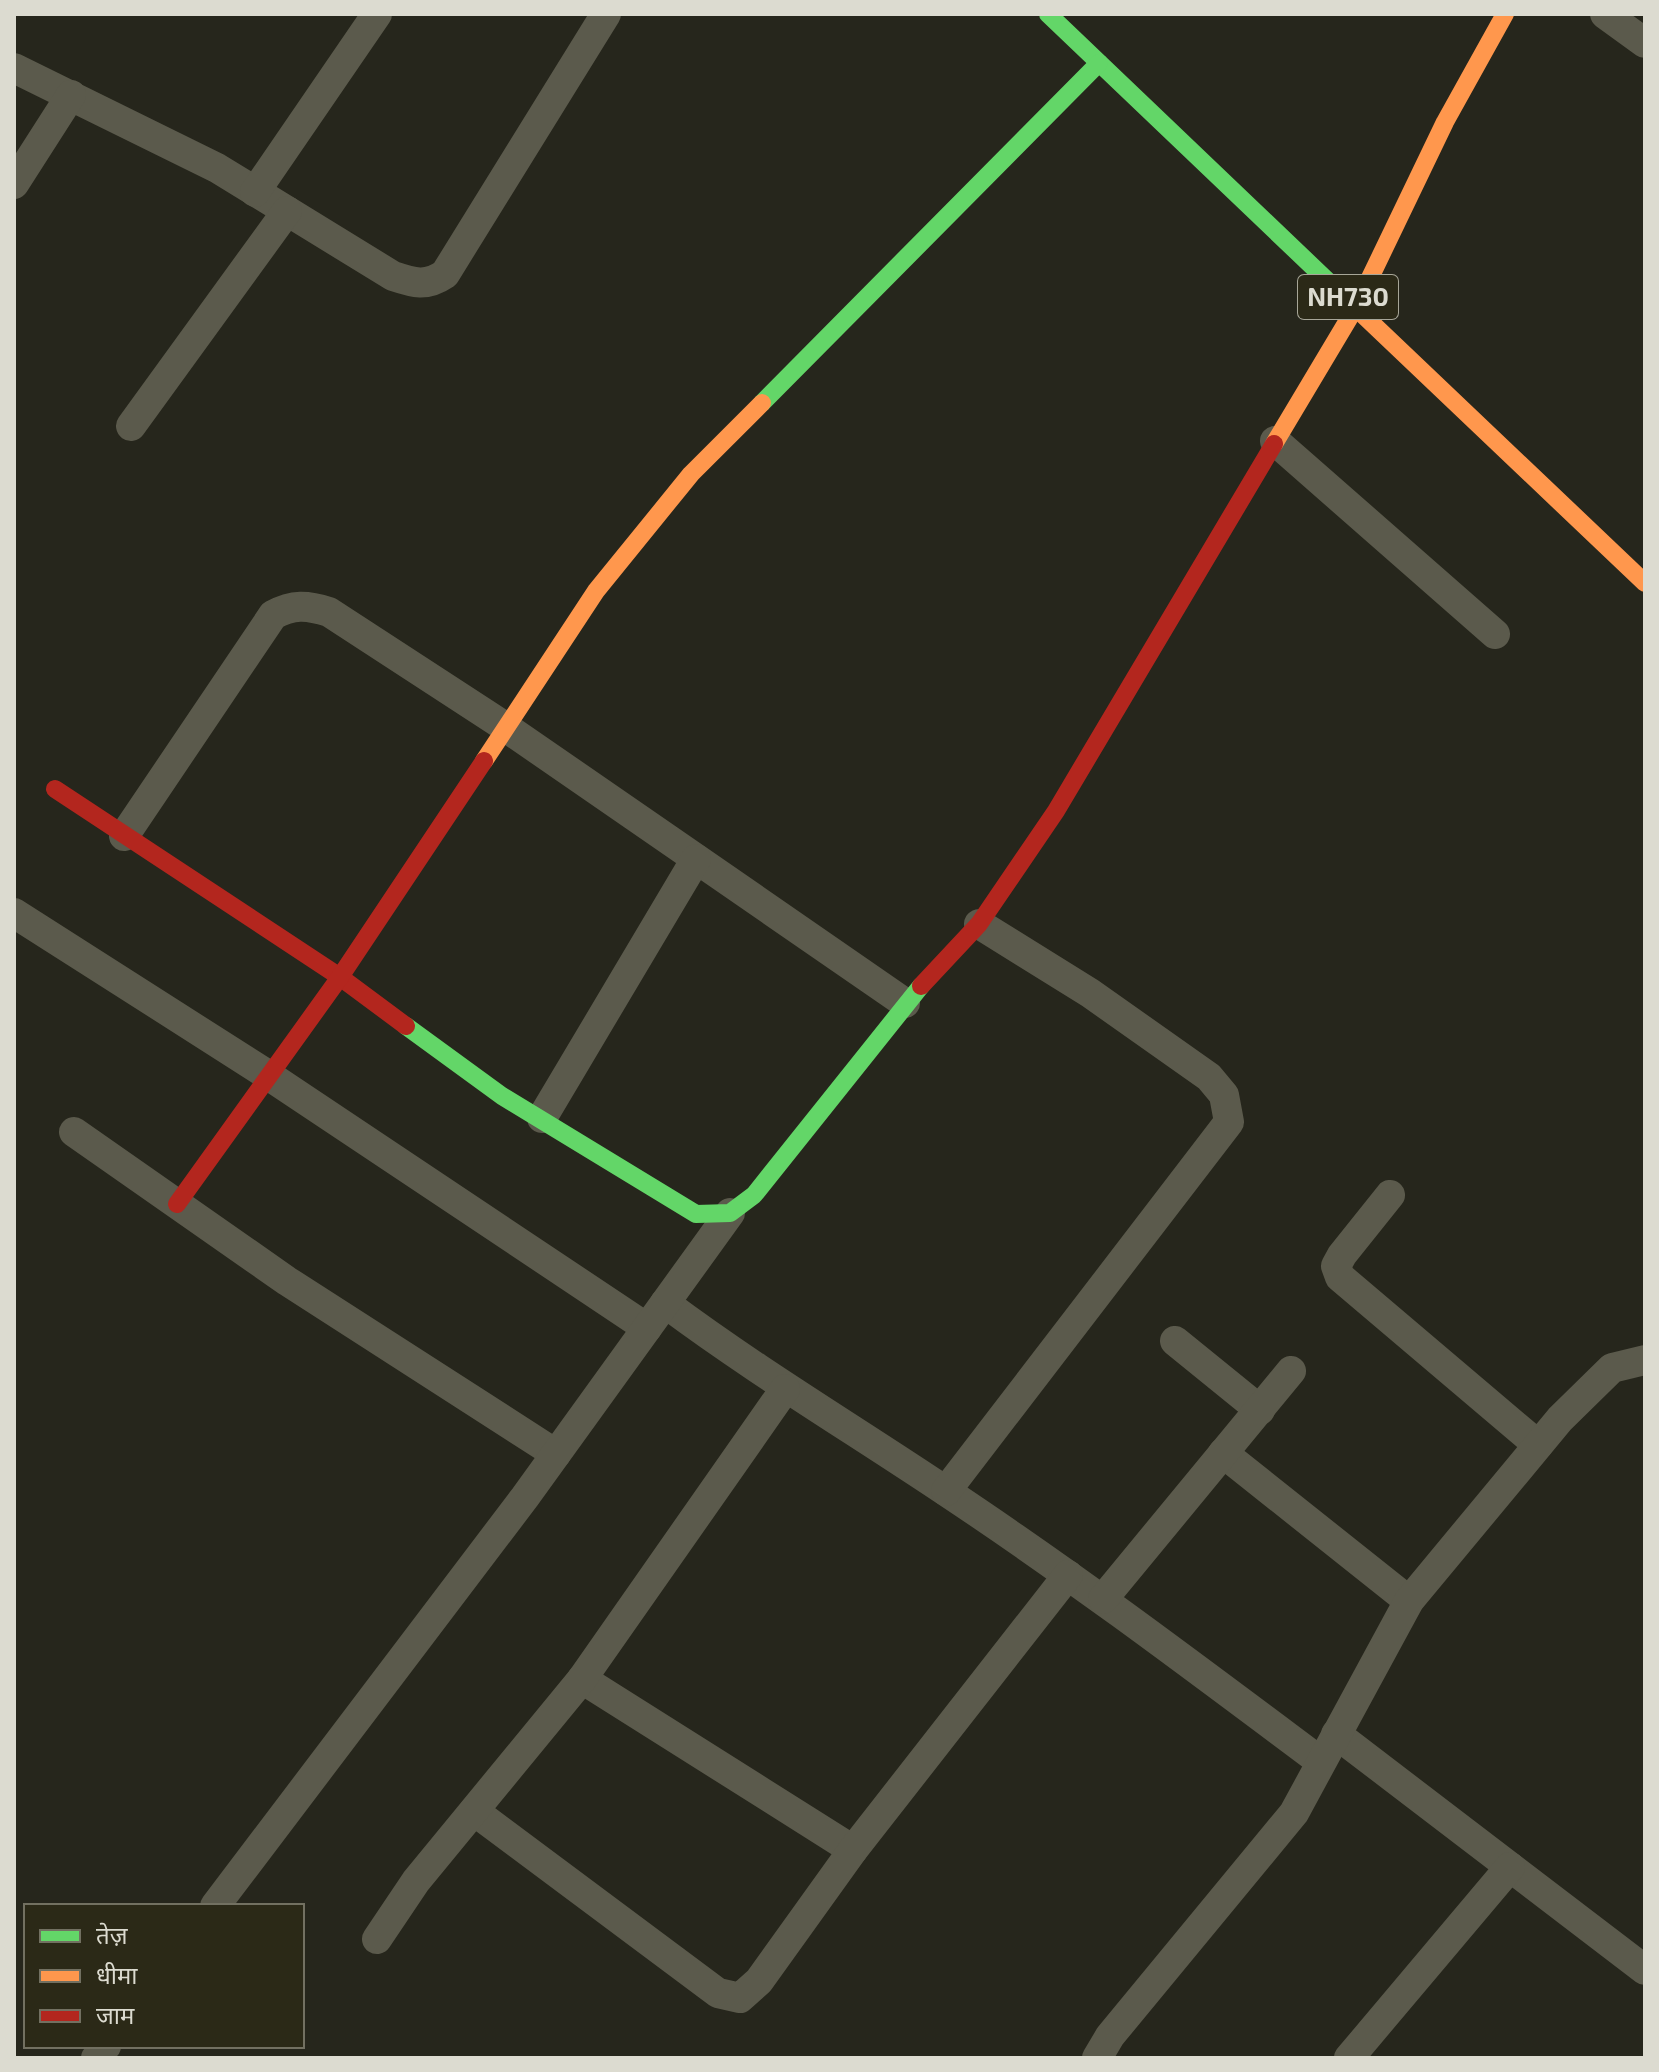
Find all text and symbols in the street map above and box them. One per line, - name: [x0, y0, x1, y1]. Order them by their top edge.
- road number: NH730: [1298, 275, 1398, 319]
- legend: [24, 1904, 304, 2048]
- text: तेज़: [96, 1920, 129, 1949]
- text: धीमा: [96, 1960, 138, 1989]
- text: जाम: [96, 2000, 135, 2029]

